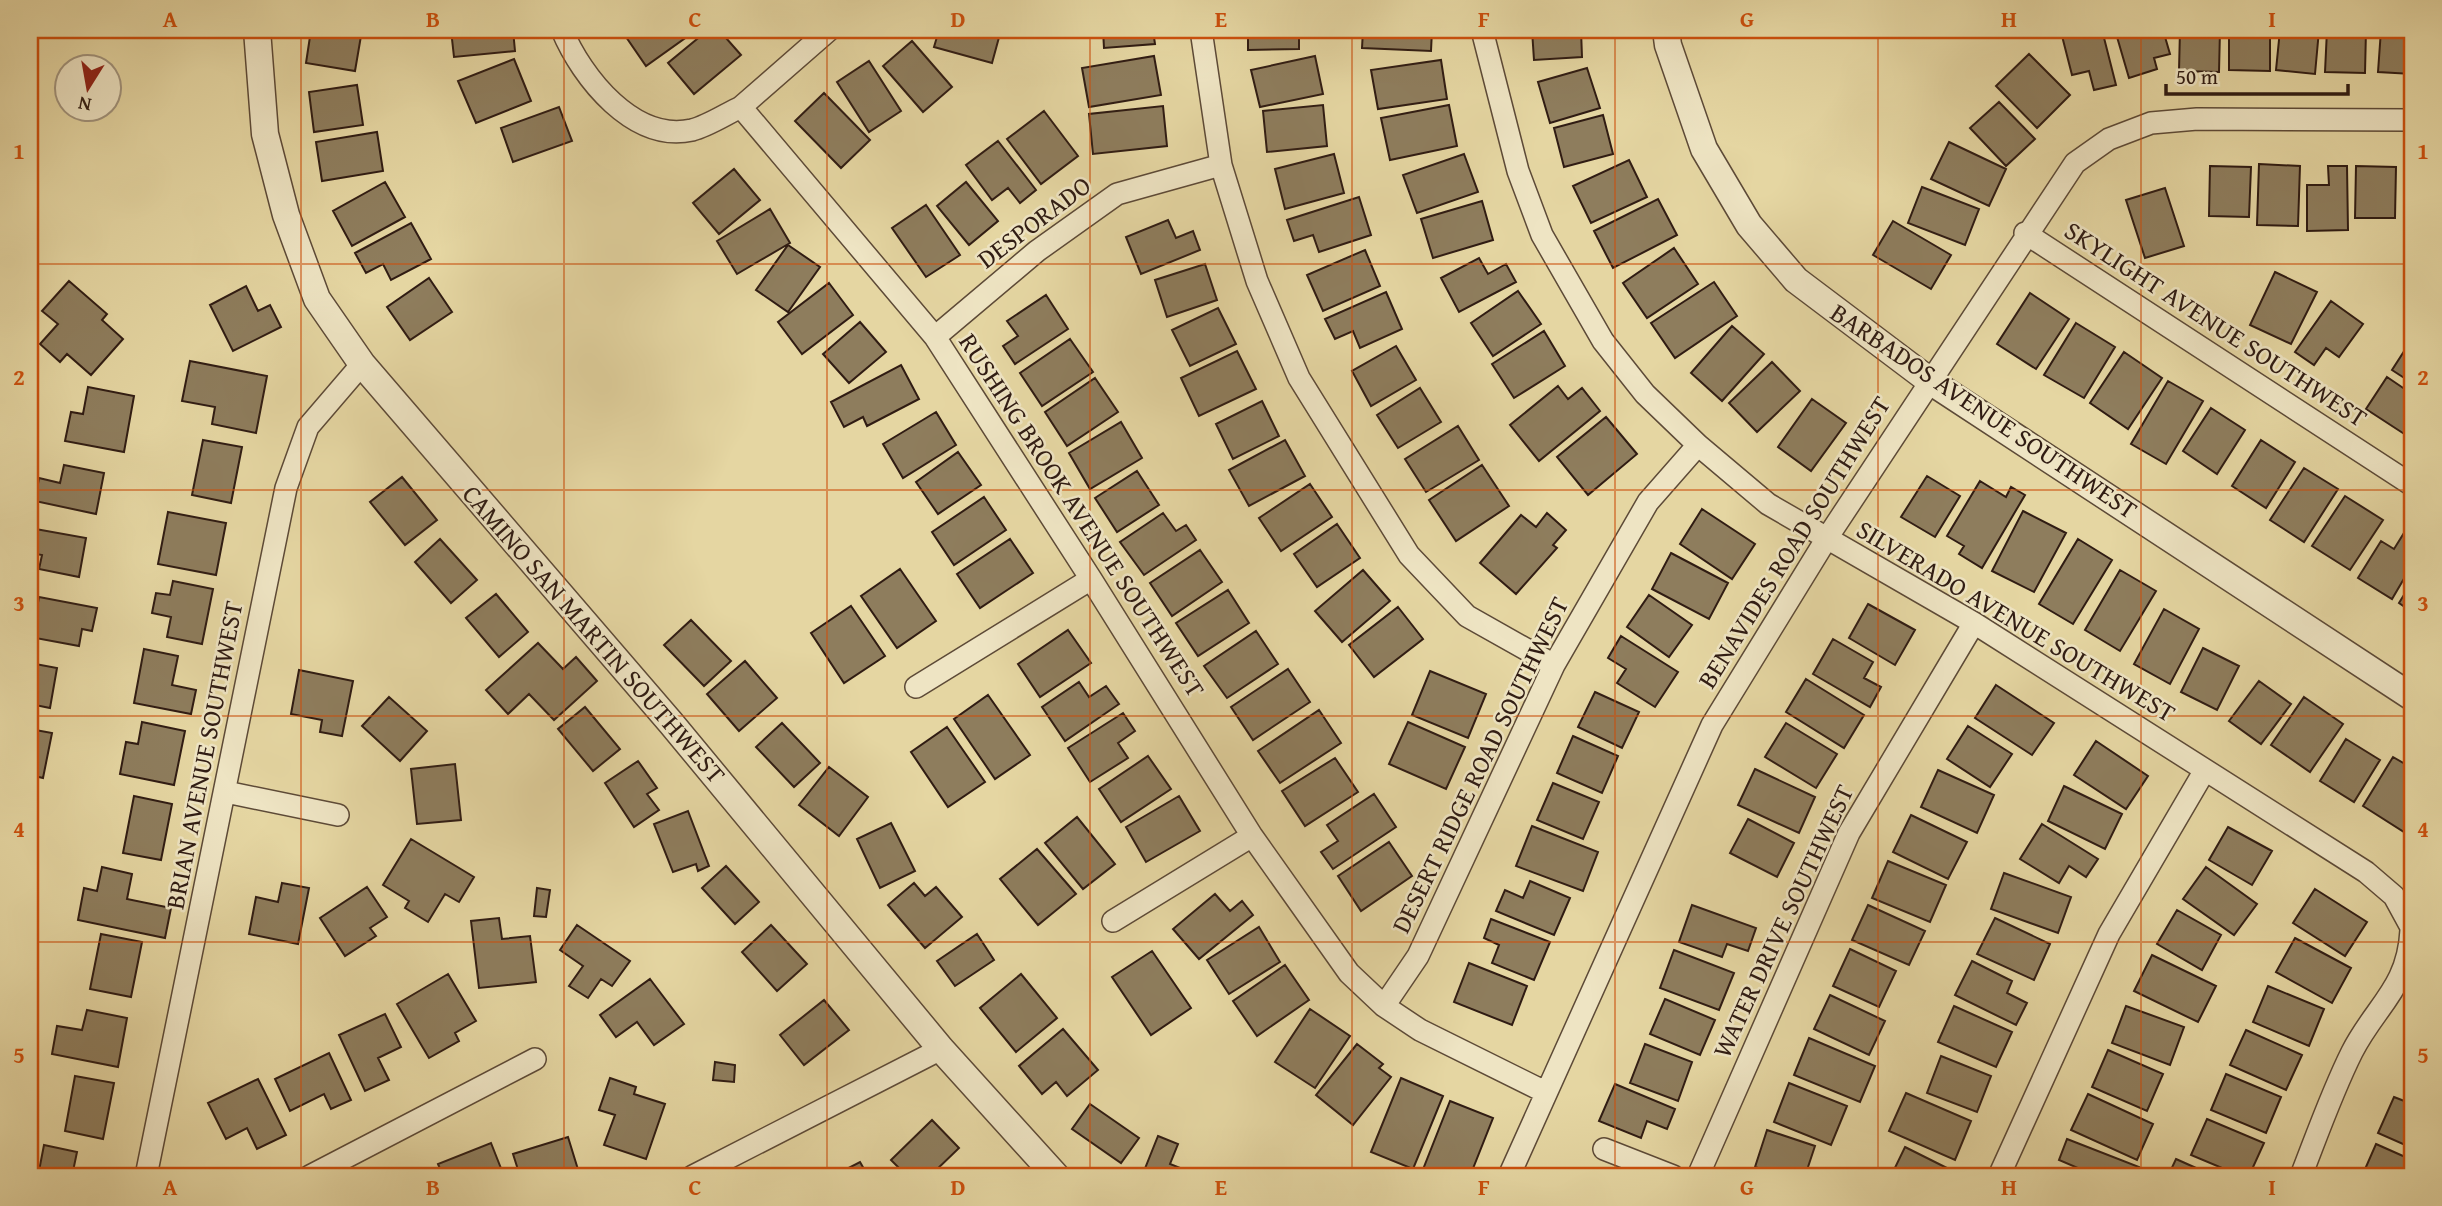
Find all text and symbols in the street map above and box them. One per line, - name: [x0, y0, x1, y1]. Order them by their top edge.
- text: A: [163, 2, 178, 35]
- text: B: [426, 2, 440, 35]
- text: C: [688, 2, 702, 35]
- text: D: [951, 2, 966, 35]
- text: E: [1215, 2, 1227, 35]
- text: F: [1478, 2, 1490, 35]
- text: G: [1740, 2, 1754, 35]
- text: H: [2001, 2, 2017, 35]
- text: I: [2268, 2, 2276, 35]
- north arrow: [52, 52, 122, 122]
- scale bar: [2166, 52, 2348, 96]
- text: 50 m: [2176, 61, 2218, 92]
- text: N: [76, 90, 94, 120]
- text: 1: [13, 134, 25, 167]
- text: 1: [2417, 134, 2429, 167]
- street label: DESPORADO: [969, 166, 1099, 277]
- street label: SKYLIGHT AVENUE SOUTHWEST: [2057, 211, 2376, 437]
- street label: BARBADOS AVENUE SOUTHWEST: [1823, 293, 2146, 528]
- street label: RUSHING BROOK AVENUE SOUTHWEST: [950, 325, 1215, 705]
- text: 2: [13, 360, 25, 393]
- text: 2: [2417, 360, 2429, 393]
- street label: BENAVIDES ROAD SOUTHWEST: [1687, 388, 1900, 696]
- street label: CAMINO SAN MARTIN SOUTHWEST: [453, 476, 736, 792]
- street label: SILVERADO AVENUE SOUTHWEST: [1849, 510, 2184, 732]
- text: 3: [13, 586, 25, 619]
- text: 3: [2417, 586, 2429, 619]
- street label: DESERT RIDGE ROAD SOUTHWEST: [1381, 590, 1578, 940]
- street label: BRIAN AVENUE SOUTHWEST: [154, 597, 253, 912]
- street label: WATER DRIVE SOUTHWEST: [1702, 777, 1863, 1064]
- text: 4: [13, 812, 25, 845]
- text: 4: [2417, 812, 2429, 845]
- text: 5: [13, 1038, 25, 1071]
- text: 5: [2417, 1038, 2429, 1071]
- text: A: [163, 1170, 178, 1203]
- text: B: [426, 1170, 440, 1203]
- text: C: [688, 1170, 702, 1203]
- text: D: [951, 1170, 966, 1203]
- text: E: [1215, 1170, 1227, 1203]
- text: F: [1478, 1170, 1490, 1203]
- text: G: [1740, 1170, 1754, 1203]
- text: H: [2001, 1170, 2017, 1203]
- text: I: [2268, 1170, 2276, 1203]

